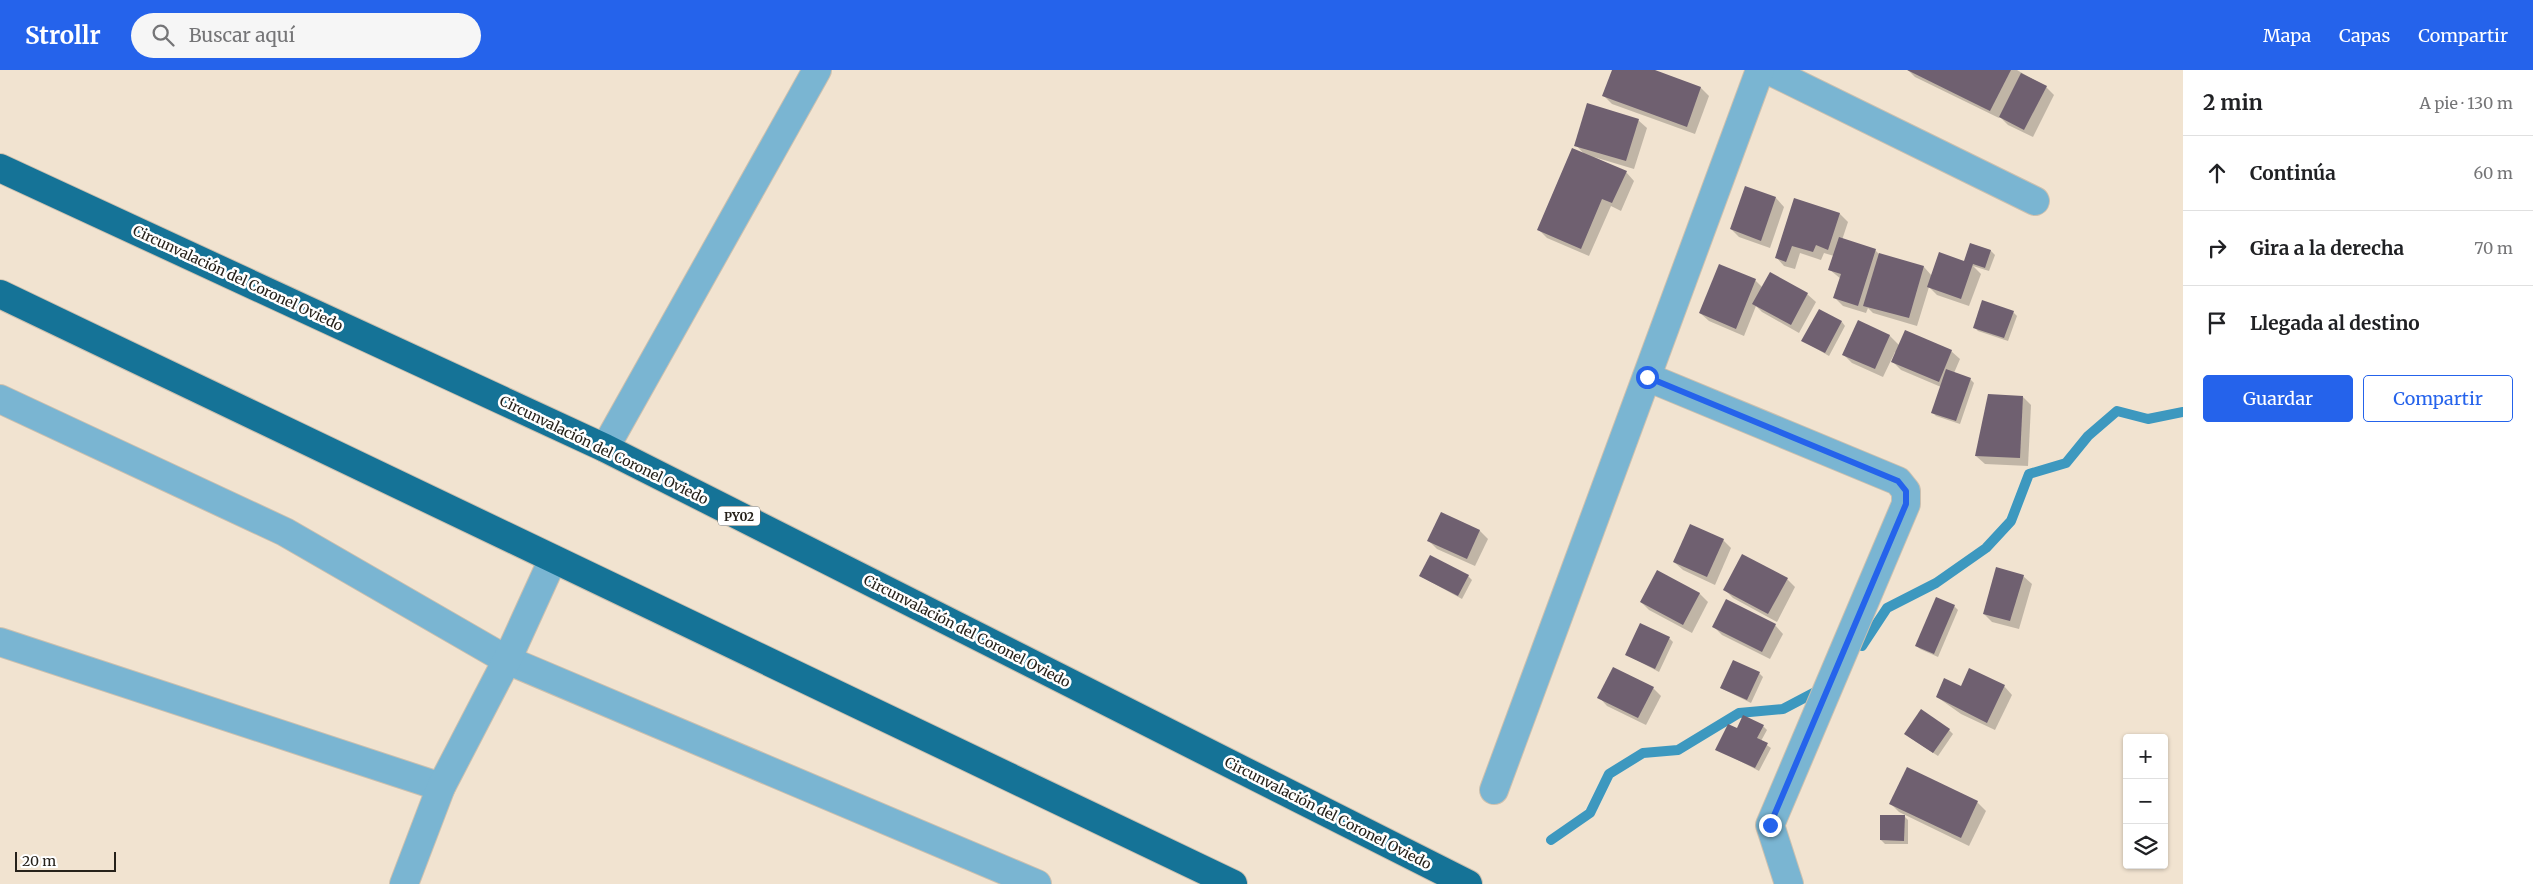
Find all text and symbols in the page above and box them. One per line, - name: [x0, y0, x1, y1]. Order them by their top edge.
- search box: [131, 13, 481, 58]
- text: Strollr: [25, 20, 101, 51]
- icon: search: [149, 21, 177, 49]
- text: Buscar aquí: [189, 23, 295, 47]
- text: Mapa: [2263, 24, 2311, 47]
- text: Capas: [2339, 24, 2390, 47]
- text: Compartir: [2418, 24, 2508, 47]
- text: 2 min: [2203, 89, 2263, 116]
- text: A pie · 130 m: [2420, 93, 2513, 113]
- icon: ahead: [2203, 159, 2231, 187]
- text: Continúa: [2250, 161, 2336, 185]
- text: 60 m: [2473, 163, 2513, 183]
- street label: Circunvalación del Coronel Oviedo: [130, 221, 346, 335]
- icon: right: [2203, 234, 2231, 262]
- text: Gira a la derecha: [2250, 236, 2404, 260]
- text: 70 m: [2474, 238, 2513, 258]
- icon: arrive: [2203, 309, 2231, 337]
- text: Llegada al destino: [2250, 311, 2420, 335]
- route start: [1636, 366, 1659, 389]
- button: Guardar: [2203, 375, 2353, 422]
- button: Compartir: [2363, 375, 2513, 422]
- street label: Circunvalación del Coronel Oviedo: [497, 392, 711, 508]
- road number: PY02: [718, 506, 760, 526]
- street label: Circunvalación del Coronel Oviedo: [861, 571, 1073, 691]
- map controls: [2123, 734, 2168, 869]
- button: +: [2123, 734, 2168, 779]
- street label: Circunvalación del Coronel Oviedo: [1222, 753, 1434, 873]
- button: −: [2123, 779, 2168, 824]
- route end: [1759, 814, 1782, 837]
- button: layers: [2123, 824, 2168, 869]
- scale bar: [15, 849, 116, 872]
- text: 20 m: [22, 852, 56, 870]

